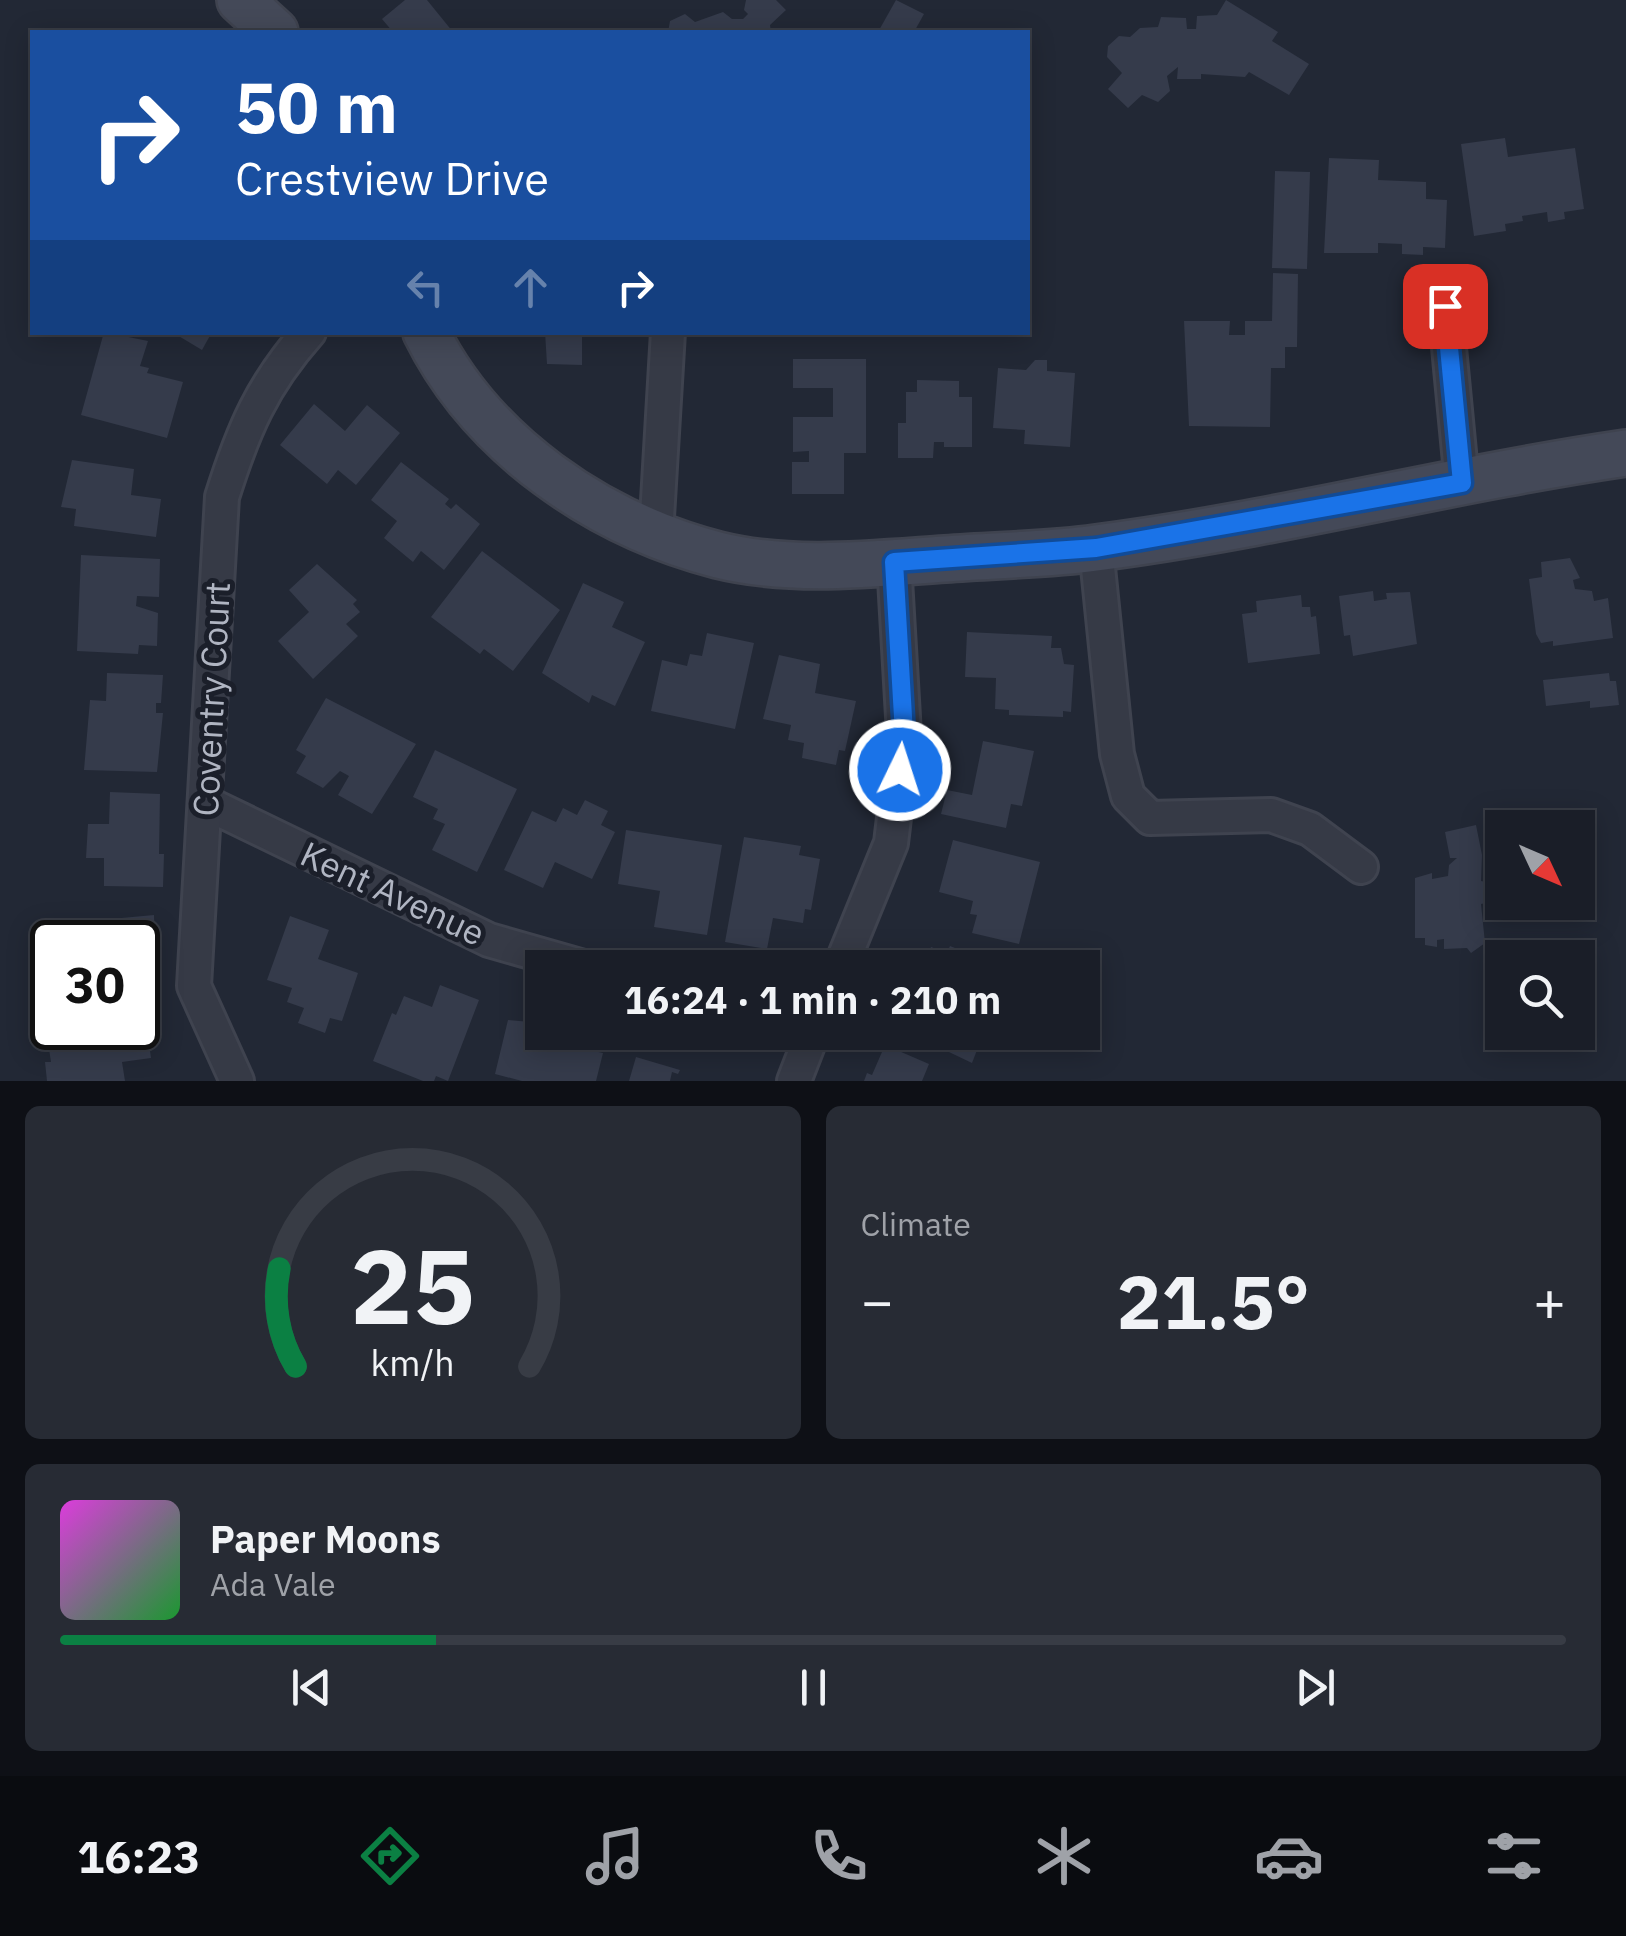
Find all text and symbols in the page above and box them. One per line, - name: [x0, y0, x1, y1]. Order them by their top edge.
- text: 50 m: [235, 61, 398, 152]
- icon: right: [70, 70, 200, 200]
- text: Crestview Drive: [235, 149, 549, 207]
- icon: left: [398, 260, 453, 315]
- icon: ahead: [503, 260, 558, 315]
- icon: right: [608, 260, 663, 315]
- pin: [1403, 264, 1488, 349]
- icon: arrive: [1418, 279, 1473, 334]
- street label: Coventry Court: [182, 581, 240, 817]
- position arrow: [848, 718, 952, 822]
- north arrow: [1485, 810, 1595, 920]
- map controls: [1485, 810, 1595, 1050]
- street label: Kent Avenue: [294, 830, 492, 956]
- speed limit sign: 30: [30, 920, 160, 1050]
- button: search: [1485, 940, 1595, 1050]
- text: 16:24 · 1 min · 210 m: [624, 975, 1001, 1024]
- text: Climate: [861, 1203, 971, 1245]
- text: 25: [350, 1217, 475, 1353]
- text: 21.5°: [1116, 1252, 1310, 1350]
- text: −: [861, 1265, 894, 1336]
- text: +: [1533, 1265, 1566, 1336]
- text: km/h: [371, 1339, 455, 1386]
- text: Paper Moons: [210, 1514, 441, 1563]
- text: Ada Vale: [210, 1563, 336, 1605]
- icon: previous: [284, 1660, 339, 1715]
- icon: pause: [786, 1660, 841, 1715]
- icon: next: [1288, 1660, 1343, 1715]
- icon: directions: [355, 1821, 425, 1891]
- icon: music: [580, 1821, 650, 1891]
- icon: phone: [804, 1821, 874, 1891]
- icon: climate: [1029, 1821, 1099, 1891]
- icon: car: [1254, 1821, 1324, 1891]
- icon: filters: [1479, 1821, 1549, 1891]
- text: 16:23: [77, 1827, 200, 1885]

